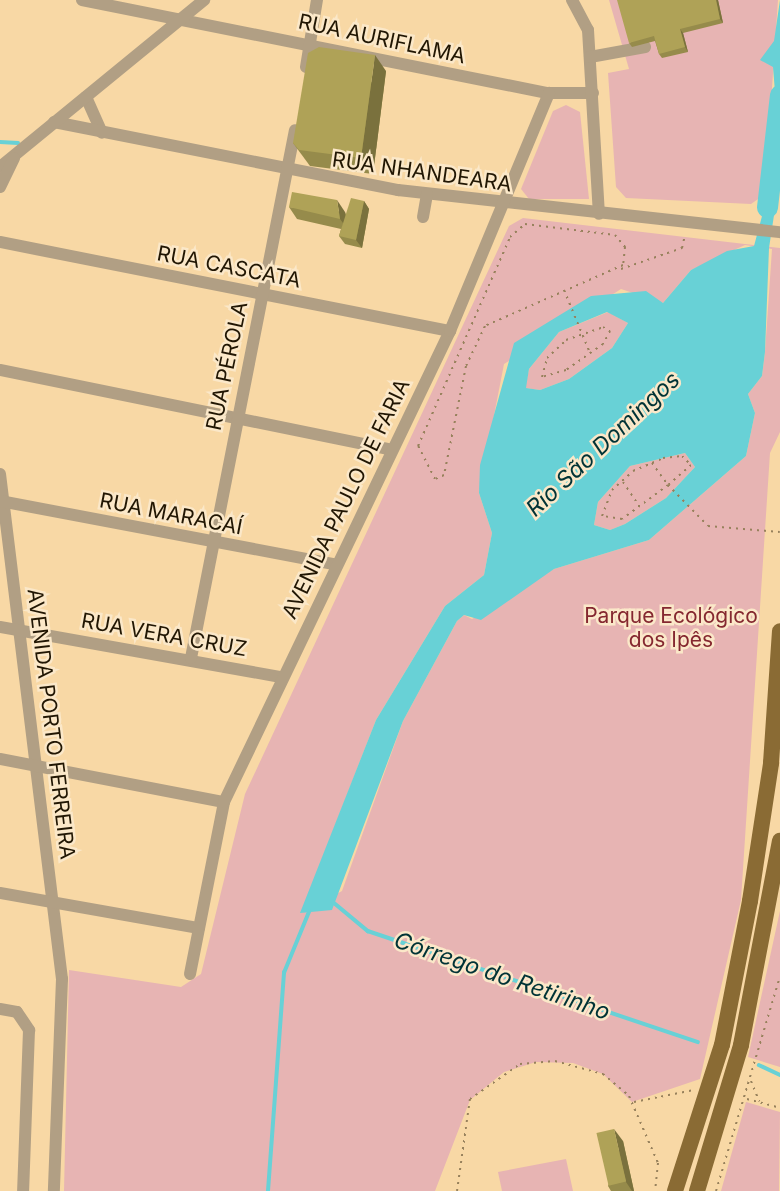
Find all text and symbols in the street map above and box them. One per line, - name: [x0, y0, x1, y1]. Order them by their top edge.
- street label: RUA AURIFLAMA: [296, 9, 468, 69]
- street label: RUA NHANDEARA: [331, 147, 513, 197]
- street label: RUA CASCATA: [155, 241, 303, 293]
- street label: RUA PÉROLA: [201, 299, 253, 433]
- water label: Rio São Domingos: [521, 366, 685, 522]
- street label: AVENIDA PAULO DE FARIA: [277, 375, 415, 623]
- street label: RUA MARACAÍ: [97, 488, 245, 540]
- street label: AVENIDA PORTO FERREIRA: [22, 587, 80, 861]
- park label: Parque Ecológico dos Ipês: [584, 603, 758, 653]
- street label: RUA VERA CRUZ: [79, 608, 249, 662]
- water label: Córrego do Retirinho: [391, 926, 613, 1026]

